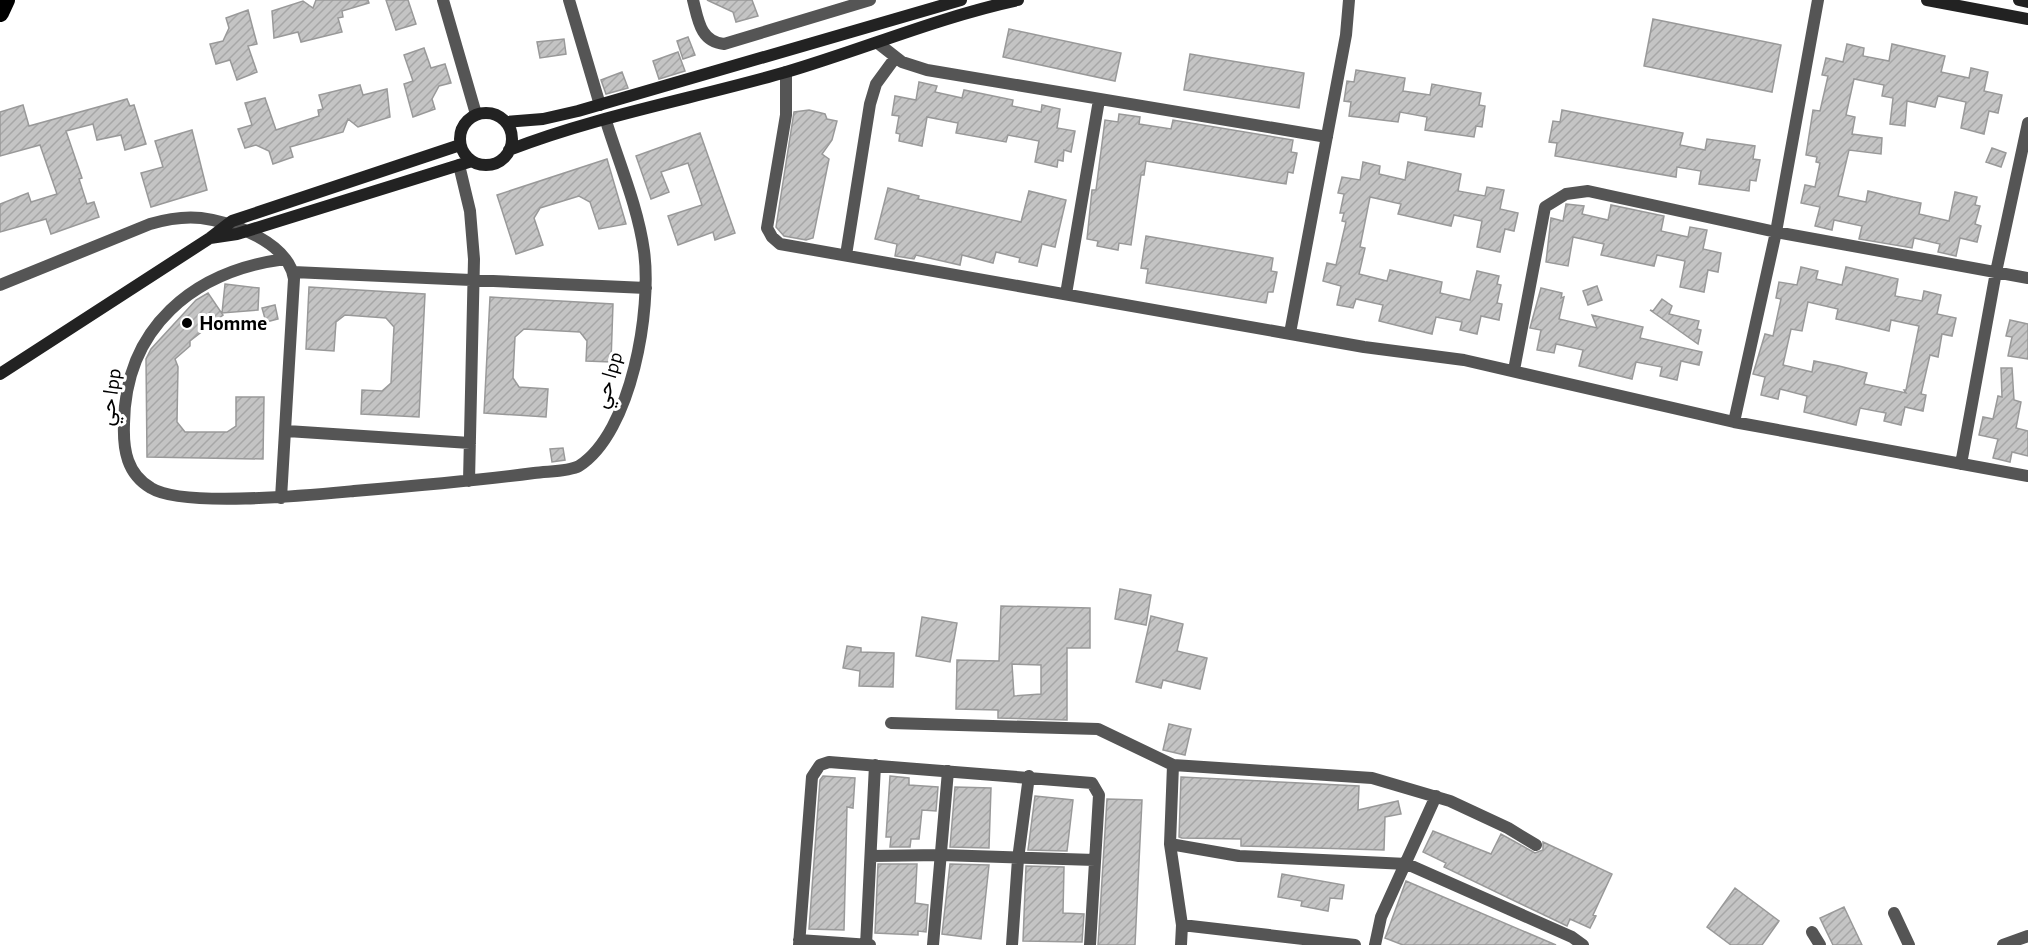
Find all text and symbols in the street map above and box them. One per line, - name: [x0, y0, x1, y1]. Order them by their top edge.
- place label: Homme: [199, 313, 267, 334]
- marker: Homme: [180, 316, 194, 330]
- street label: حي lpp: [590, 349, 632, 412]
- street label: حي lpp: [96, 367, 131, 428]

